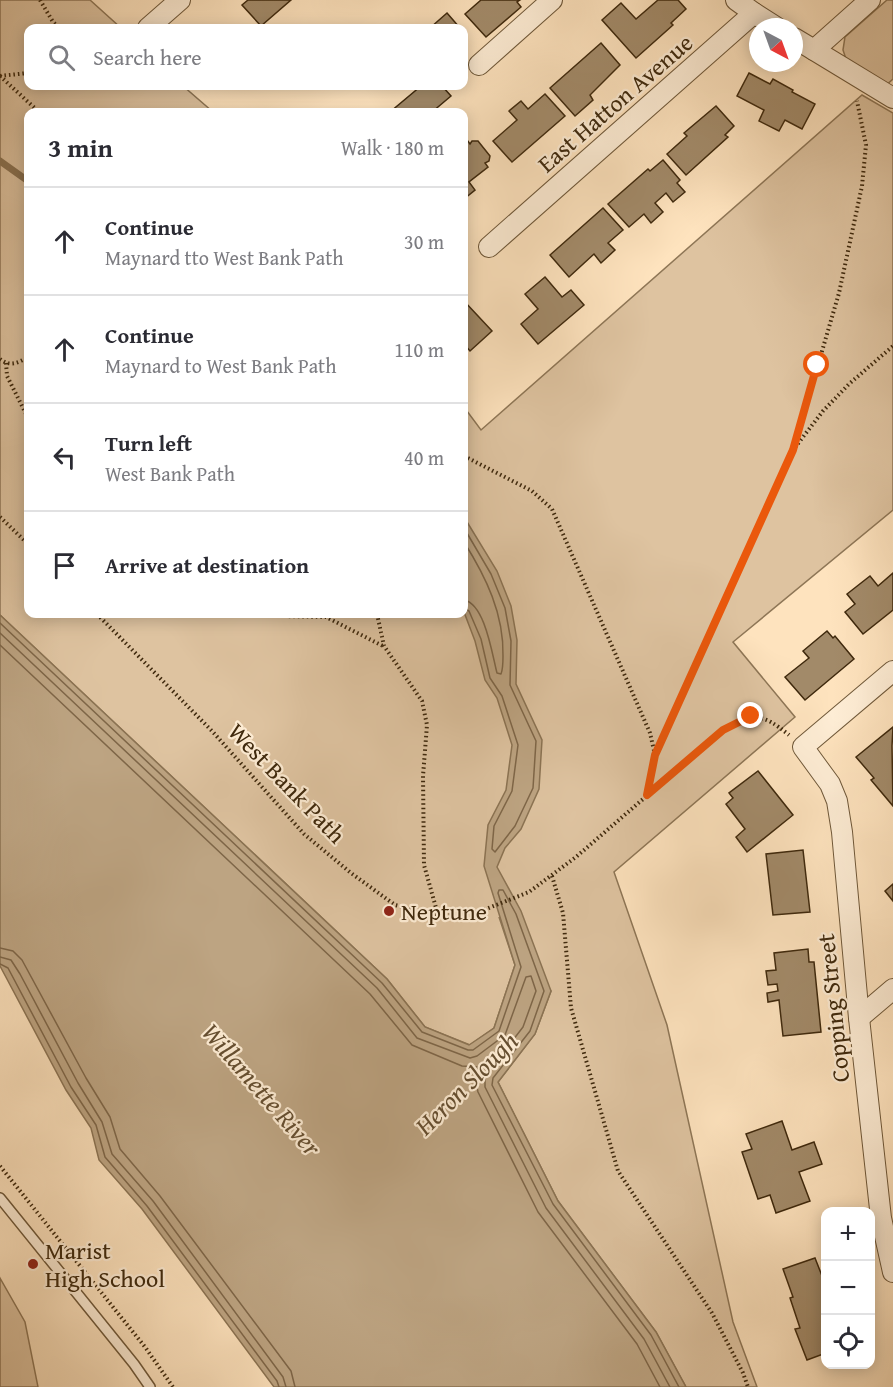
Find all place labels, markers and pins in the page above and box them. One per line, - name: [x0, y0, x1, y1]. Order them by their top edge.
- place label: Neptune: [401, 894, 487, 929]
- marker: Neptune: [382, 904, 396, 918]
- place label: Marist High School: [45, 1233, 165, 1296]
- marker: Marist High School: [26, 1257, 40, 1271]

